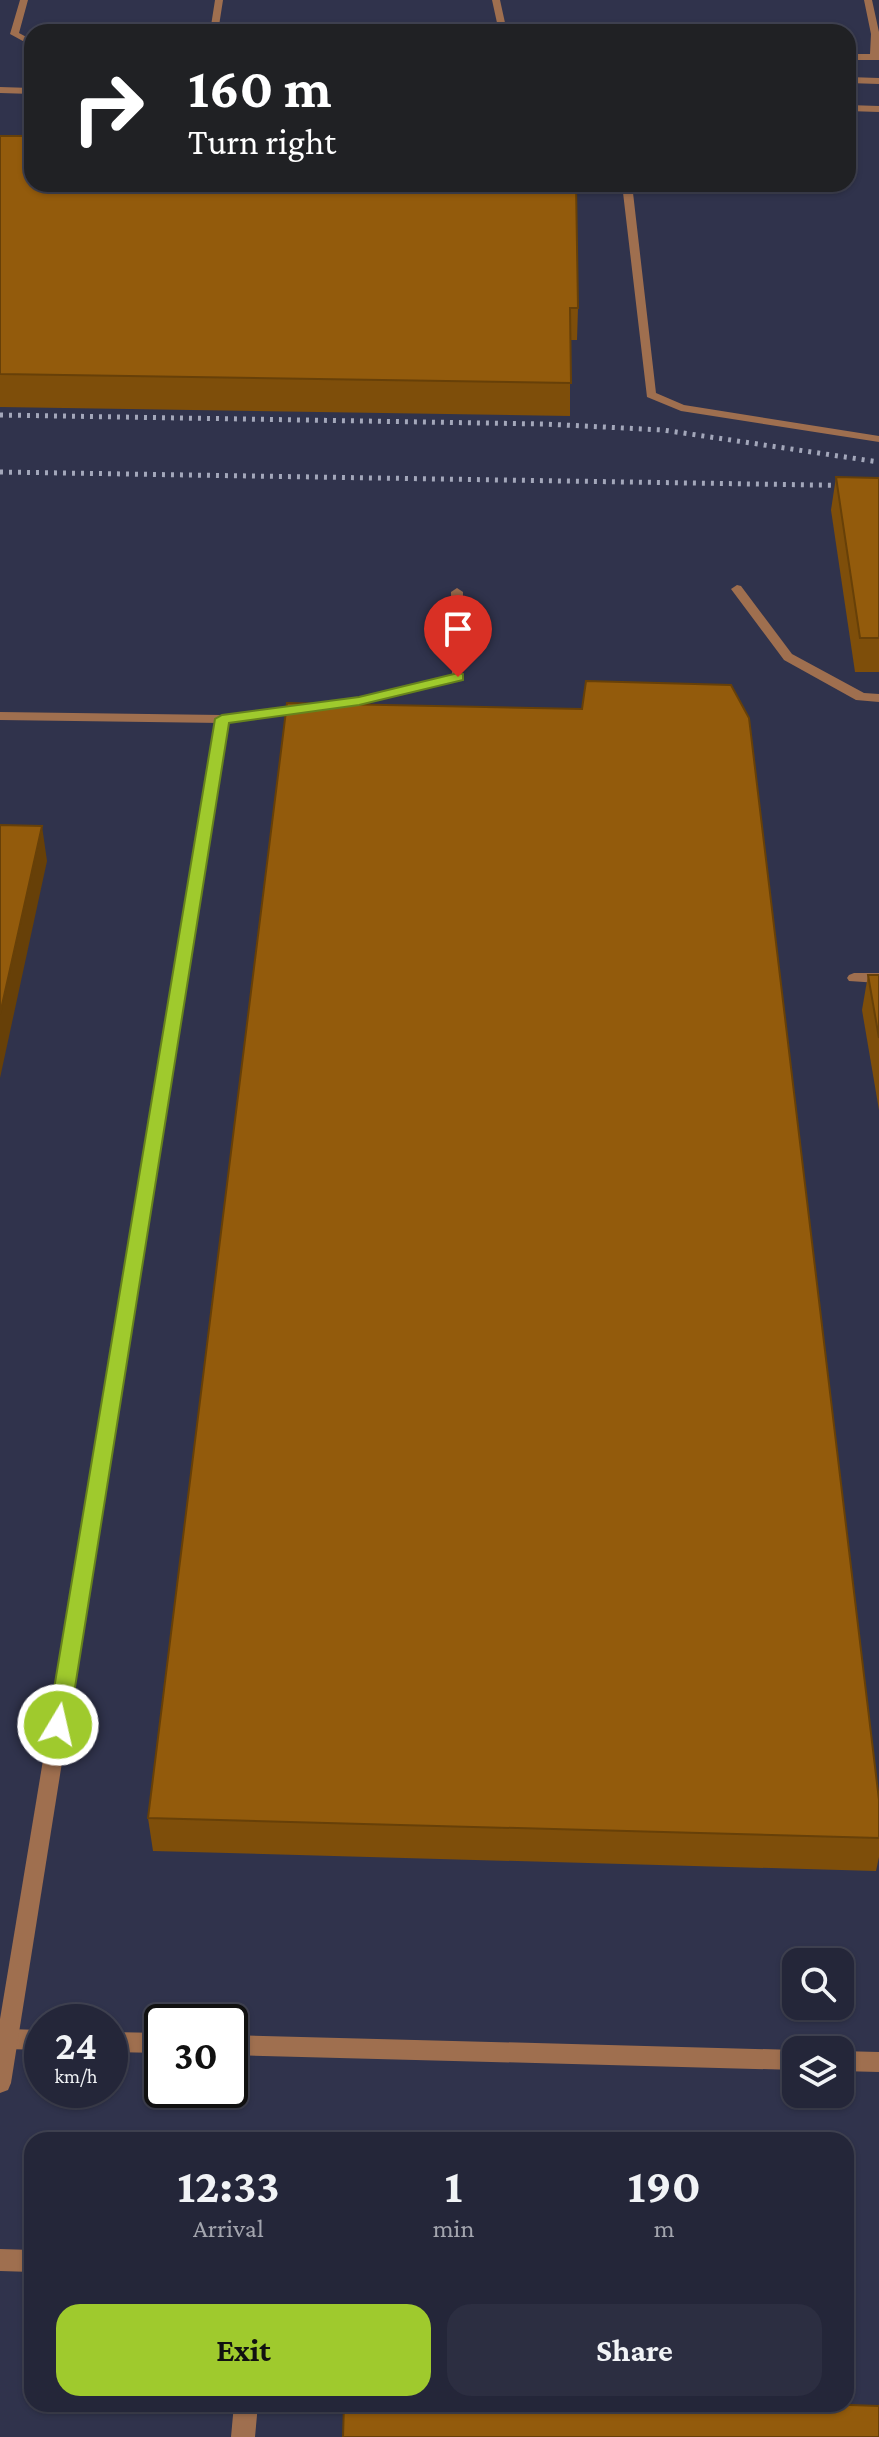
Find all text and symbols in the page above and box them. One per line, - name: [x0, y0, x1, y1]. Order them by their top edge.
- icon: right: [56, 56, 160, 160]
- text: 160 m: [188, 57, 332, 119]
- text: Turn right: [188, 122, 336, 162]
- pin: [424, 595, 492, 677]
- icon: arrive: [436, 607, 480, 651]
- position arrow: [16, 1683, 100, 1767]
- map controls: [782, 1948, 854, 2108]
- button: search: [782, 1948, 854, 2020]
- speed limit sign: 30: [144, 2004, 248, 2108]
- text: 24: [55, 2023, 97, 2068]
- button: layers: [782, 2036, 854, 2108]
- text: km/h: [54, 2065, 98, 2087]
- text: 12:33: [177, 2159, 280, 2212]
- text: 1: [445, 2159, 463, 2212]
- text: 190: [628, 2159, 701, 2212]
- text: Arrival: [193, 2214, 264, 2243]
- text: min: [433, 2214, 474, 2243]
- text: m: [654, 2214, 675, 2243]
- button: Exit: [56, 2304, 431, 2396]
- button: Share: [447, 2304, 822, 2396]

